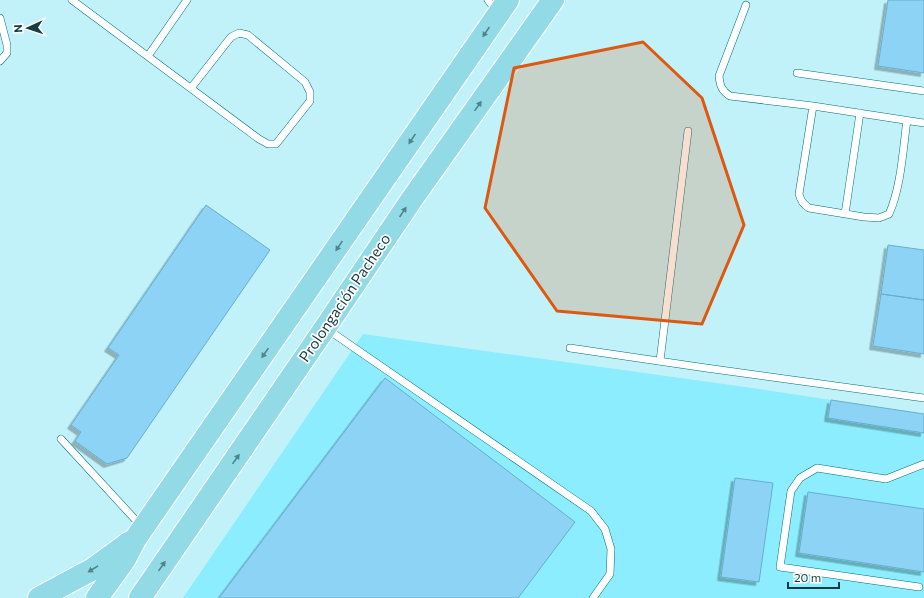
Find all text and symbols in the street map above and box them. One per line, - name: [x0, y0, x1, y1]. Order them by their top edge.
- north arrow: [8, 8, 48, 48]
- text: N: [11, 24, 24, 33]
- one-way arrow: [482, 27, 490, 37]
- one-way arrow: [474, 101, 482, 111]
- one-way arrow: [408, 134, 416, 144]
- one-way arrow: [399, 207, 407, 218]
- street label: Prolongación Pacheco: [295, 230, 394, 365]
- one-way arrow: [335, 240, 342, 252]
- one-way arrow: [261, 348, 269, 358]
- one-way arrow: [232, 454, 240, 464]
- one-way arrow: [158, 561, 166, 571]
- scale bar: [788, 564, 839, 590]
- one-way arrow: [88, 565, 98, 573]
- text: 20 m: [794, 570, 821, 584]

